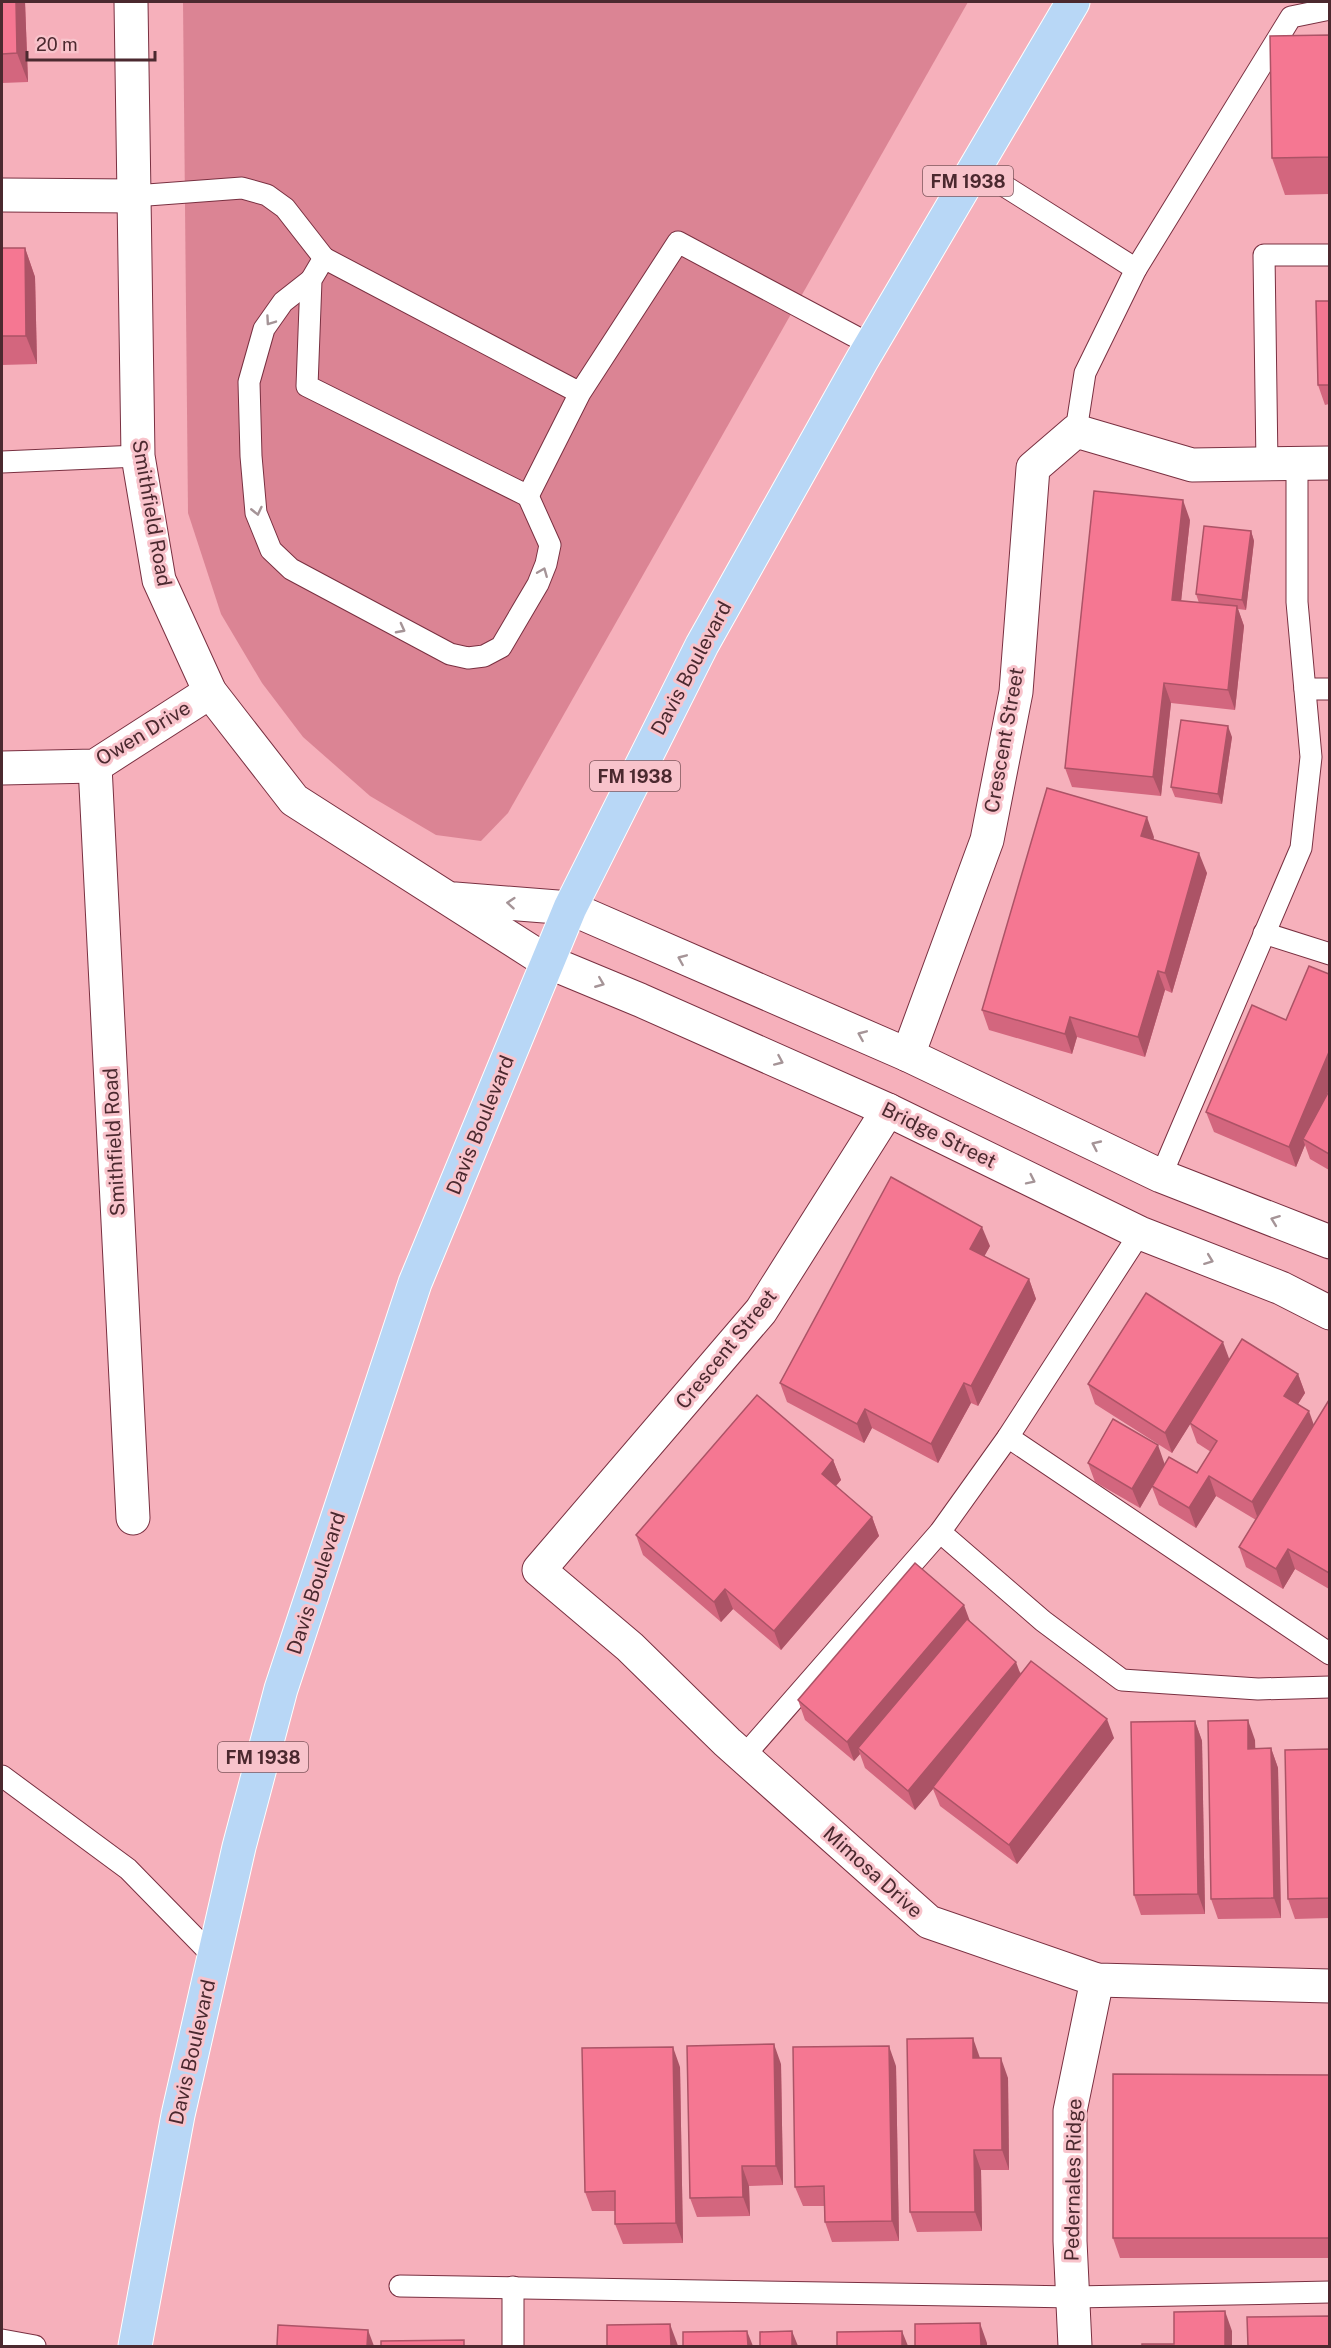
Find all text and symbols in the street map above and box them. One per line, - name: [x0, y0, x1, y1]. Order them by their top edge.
- scale bar: [27, 24, 154, 62]
- text: 20 m: [36, 34, 78, 55]
- road number: FM 1938: [923, 166, 1013, 196]
- one-way arrow: [266, 314, 277, 325]
- street label: Smithfield Road: [127, 438, 177, 588]
- one-way arrow: [250, 506, 263, 516]
- one-way arrow: [536, 567, 548, 578]
- street label: Davis Boulevard: [646, 597, 736, 739]
- one-way arrow: [395, 622, 406, 633]
- street label: Crescent Street: [979, 665, 1029, 815]
- street label: Owen Drive: [92, 696, 194, 770]
- road number: FM 1938: [590, 761, 680, 791]
- one-way arrow: [507, 897, 516, 910]
- one-way arrow: [678, 954, 689, 966]
- one-way arrow: [594, 976, 605, 988]
- one-way arrow: [857, 1031, 868, 1043]
- street label: Davis Boulevard: [441, 1052, 519, 1198]
- one-way arrow: [773, 1054, 784, 1066]
- street label: Smithfield Road: [98, 1067, 130, 1217]
- street label: Bridge Street: [878, 1097, 1000, 1173]
- one-way arrow: [1091, 1140, 1102, 1152]
- one-way arrow: [1025, 1173, 1036, 1184]
- one-way arrow: [1270, 1215, 1281, 1228]
- one-way arrow: [1203, 1253, 1214, 1265]
- street label: Crescent Street: [670, 1284, 782, 1414]
- street label: Davis Boulevard: [282, 1509, 350, 1657]
- road number: FM 1938: [218, 1742, 308, 1772]
- street label: Mimosa Drive: [818, 1821, 928, 1923]
- street label: Davis Boulevard: [164, 1977, 220, 2127]
- street label: Pedernales Ridge: [1060, 2098, 1086, 2262]

